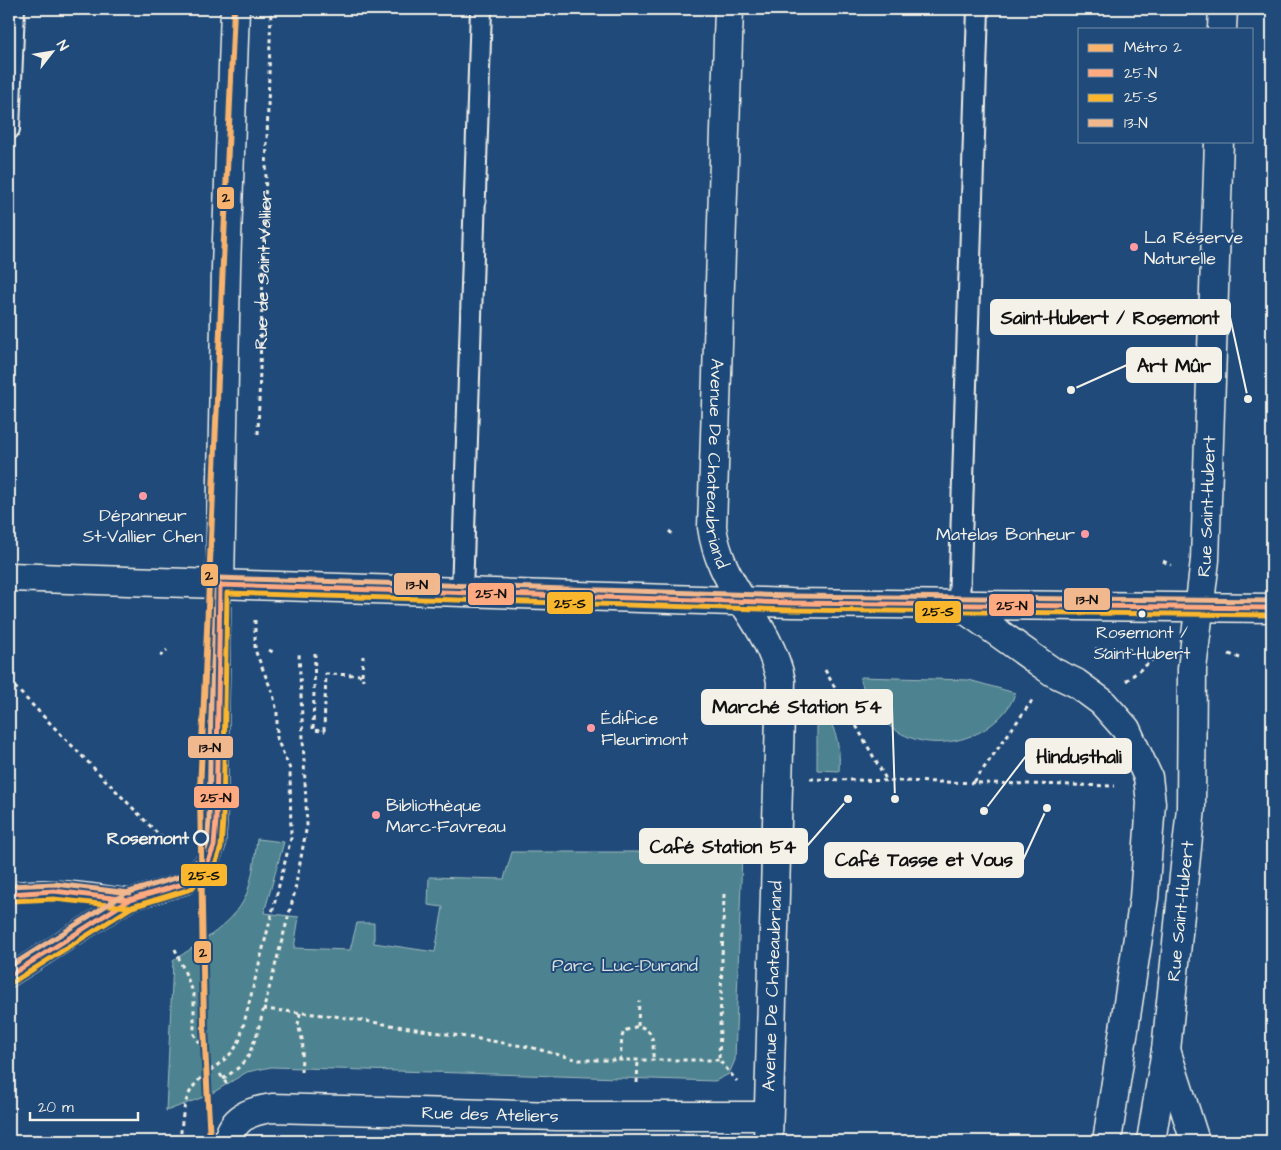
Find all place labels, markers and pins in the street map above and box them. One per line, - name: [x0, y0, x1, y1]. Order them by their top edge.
- place label: La Réserve Naturelle: [1144, 225, 1243, 271]
- marker: La Réserve Naturelle: [1128, 241, 1140, 253]
- callout: Saint-Hubert / Rosemont: [991, 300, 1230, 334]
- callout: Art Mûr: [1127, 348, 1221, 382]
- marker: Dépanneur St-Vallier Chen: [137, 490, 149, 502]
- place label: Dépanneur St-Vallier Chen: [83, 503, 203, 549]
- place label: Matelas Bonheur: [936, 522, 1075, 547]
- marker: Matelas Bonheur: [1079, 528, 1091, 540]
- marker: Rosemont / Saint-Hubert: [1137, 609, 1147, 619]
- place label: Rosemont / Saint-Hubert: [1094, 621, 1190, 666]
- callout: Marché Station 54: [702, 690, 892, 724]
- place label: Édifice Fleurimont: [601, 706, 689, 752]
- marker: Édifice Fleurimont: [585, 722, 597, 734]
- callout: Hindusthali: [1026, 739, 1131, 773]
- place label: Bibliothèque Marc-Favreau: [386, 793, 506, 839]
- marker: Bibliothèque Marc-Favreau: [370, 809, 382, 821]
- place label: Rosemont: [107, 826, 190, 851]
- callout: Café Station 54: [640, 829, 807, 863]
- marker: Rosemont: [193, 830, 209, 846]
- callout: Café Tasse et Vous: [825, 843, 1023, 877]

